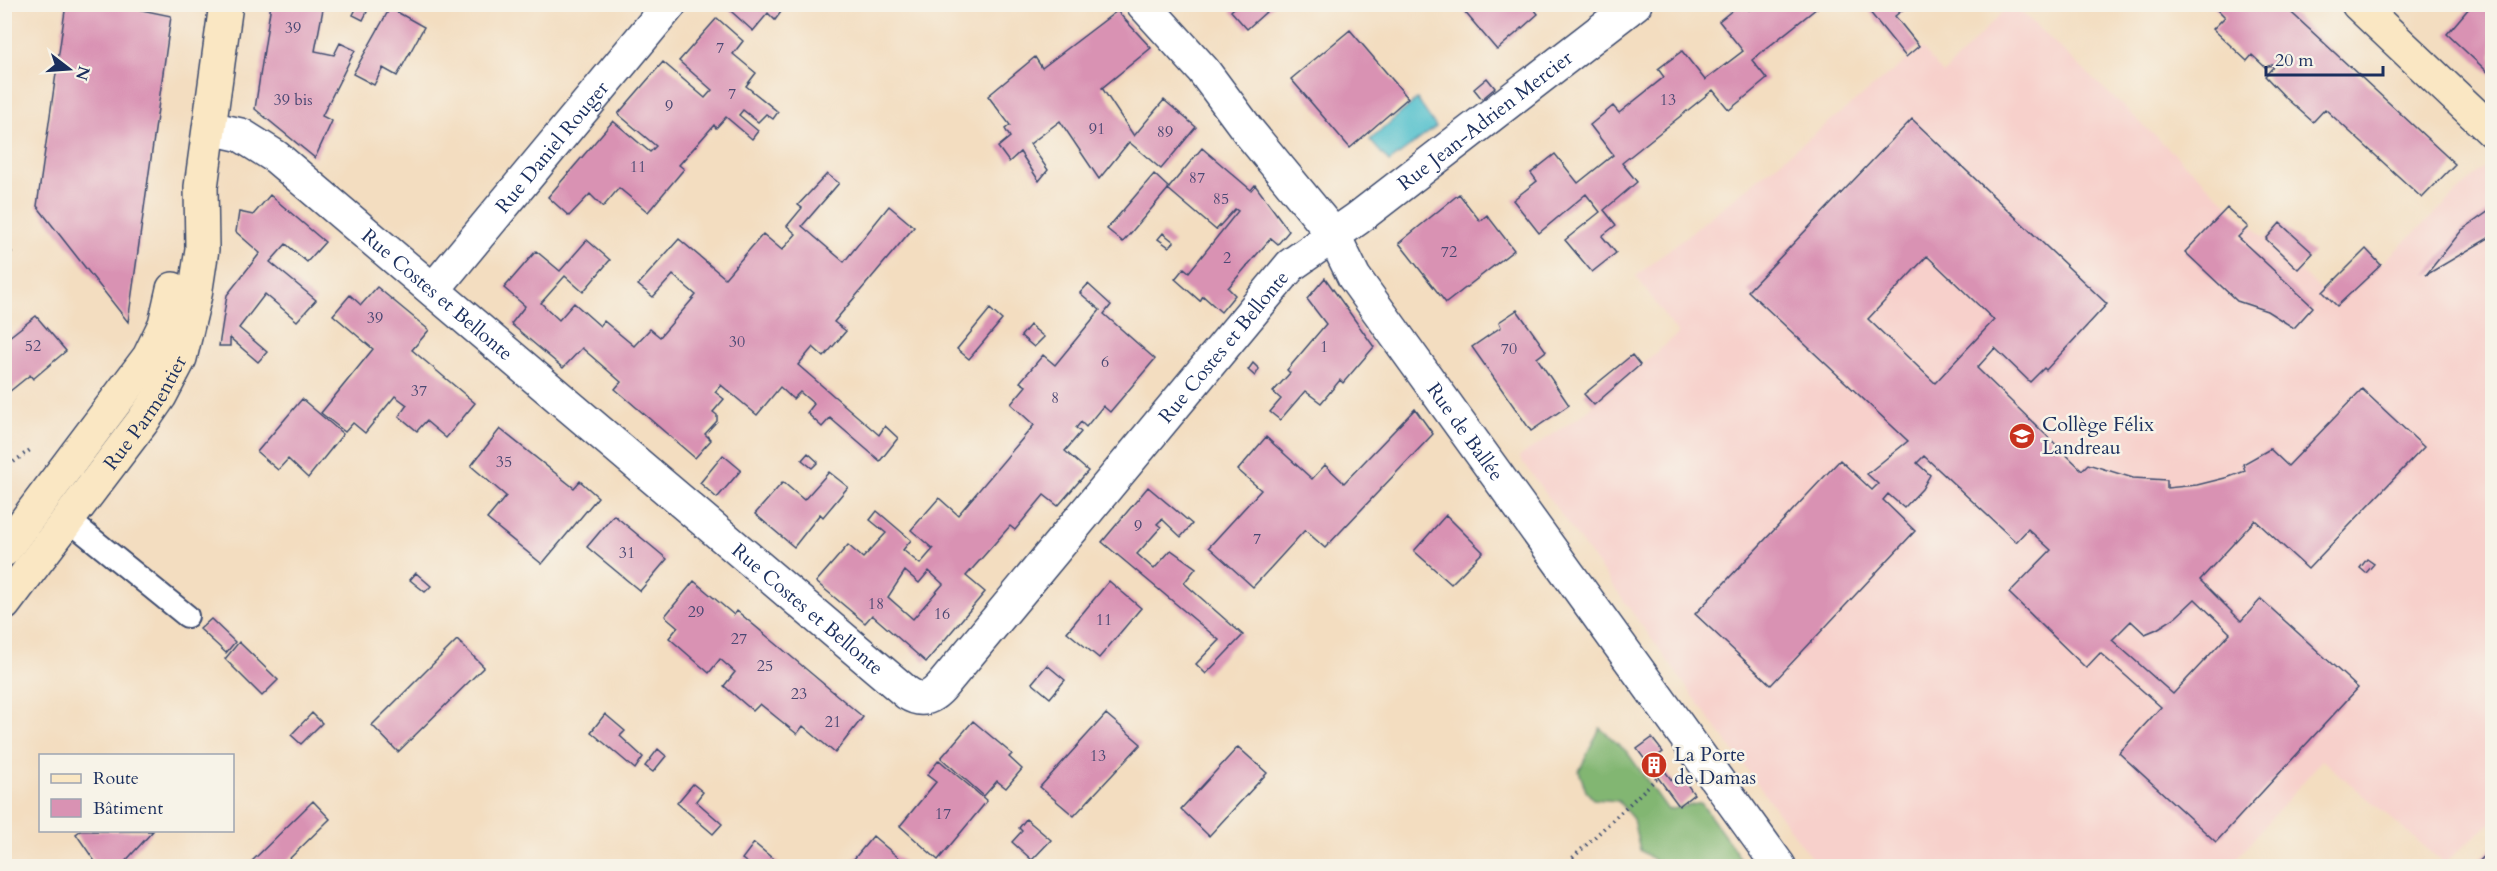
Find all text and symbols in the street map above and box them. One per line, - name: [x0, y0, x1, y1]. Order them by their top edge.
- house number: 39: [285, 17, 301, 39]
- house number: 7: [716, 37, 724, 59]
- north arrow: [39, 39, 99, 99]
- scale bar: [2266, 39, 2383, 77]
- street label: Rue Jean-Adrien Mercier: [1392, 44, 1578, 196]
- text: 20 m: [2275, 48, 2314, 73]
- text: N: [70, 63, 95, 83]
- street label: Rue Daniel Rouger: [489, 74, 615, 219]
- house number: 7: [728, 83, 736, 105]
- house number: 39 bis: [273, 89, 313, 111]
- house number: 13: [1660, 89, 1676, 111]
- house number: 9: [665, 95, 673, 117]
- house number: 91: [1089, 118, 1105, 140]
- house number: 89: [1157, 121, 1173, 143]
- house number: 11: [630, 156, 646, 178]
- house number: 87: [1189, 167, 1205, 189]
- house number: 85: [1213, 188, 1229, 210]
- street label: Rue Costes et Bellonte: [356, 222, 519, 366]
- house number: 72: [1441, 241, 1457, 263]
- house number: 2: [1223, 247, 1231, 269]
- street label: Rue Costes et Bellonte: [1152, 265, 1295, 429]
- house number: 39: [367, 307, 383, 329]
- house number: 30: [729, 331, 745, 353]
- house number: 52: [25, 335, 41, 357]
- house number: 1: [1320, 336, 1328, 358]
- house number: 70: [1501, 338, 1517, 360]
- street label: Rue Parmentier: [97, 350, 193, 475]
- house number: 6: [1101, 351, 1109, 373]
- street label: Rue de Ballée: [1421, 377, 1510, 486]
- house number: 37: [411, 380, 427, 402]
- house number: 8: [1051, 387, 1059, 409]
- place label: Collège Félix Landreau: [2042, 411, 2154, 461]
- school or university icon: Collège Félix Landreau: [2007, 421, 2037, 451]
- house number: 35: [496, 451, 512, 473]
- house number: 9: [1134, 515, 1142, 537]
- house number: 7: [1253, 528, 1261, 550]
- street label: Rue Costes et Bellonte: [726, 537, 889, 681]
- house number: 31: [619, 542, 635, 564]
- house number: 18: [868, 593, 884, 615]
- house number: 29: [688, 601, 704, 623]
- house number: 16: [934, 603, 950, 625]
- house number: 11: [1096, 609, 1112, 631]
- house number: 27: [731, 628, 747, 650]
- house number: 25: [757, 655, 773, 677]
- house number: 23: [791, 683, 807, 705]
- house number: 21: [825, 711, 841, 733]
- place label: La Porte de Damas: [1674, 741, 1756, 791]
- house number: 13: [1090, 745, 1106, 767]
- building icon: La Porte de Damas: [1639, 750, 1669, 780]
- legend: [39, 754, 234, 832]
- text: Route: [93, 766, 139, 791]
- text: Bâtiment: [93, 796, 163, 821]
- house number: 17: [935, 803, 951, 825]

